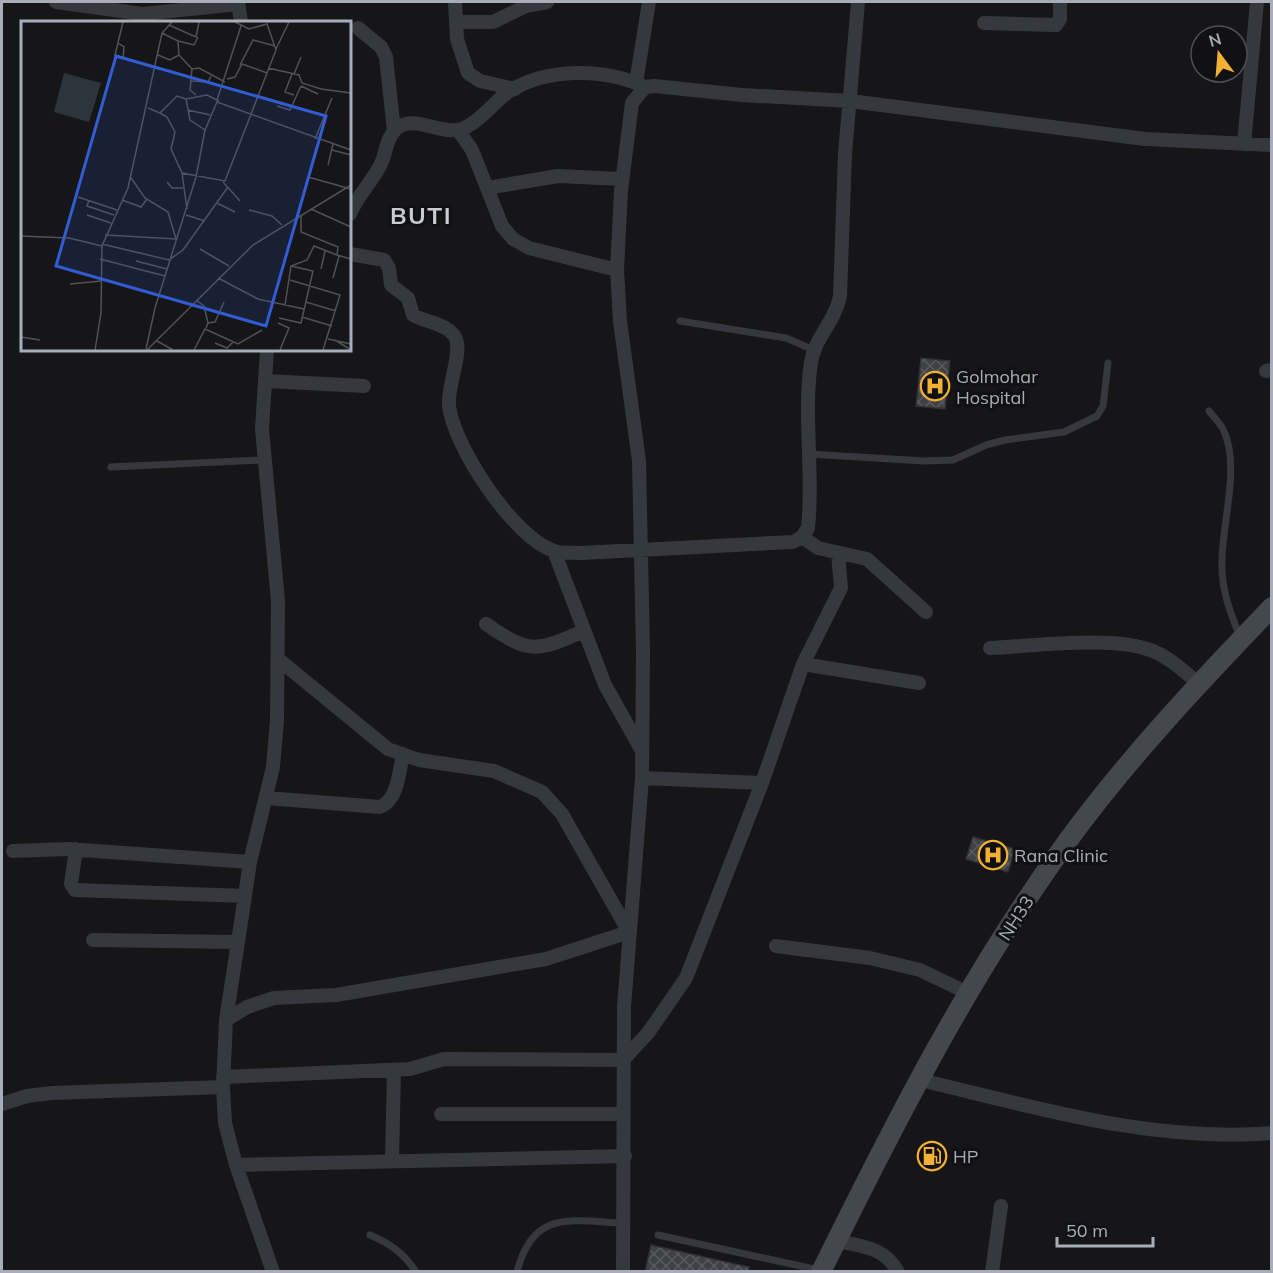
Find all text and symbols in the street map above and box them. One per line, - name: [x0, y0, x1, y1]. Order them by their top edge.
- inset map: [21, 21, 351, 351]
- north arrow: [1189, 24, 1249, 84]
- text: N: [1206, 28, 1223, 51]
- district label: BUTI: [390, 200, 452, 230]
- place label: Golmohar Hospital: [956, 365, 1038, 409]
- hospital icon: Golmohar Hospital: [919, 370, 951, 402]
- hospital icon: Rana Clinic: [977, 839, 1009, 871]
- place label: Rana Clinic: [1014, 844, 1108, 867]
- street label: NH33: [993, 891, 1039, 945]
- fuel station icon: HP: [916, 1140, 948, 1172]
- place label: HP: [953, 1145, 979, 1168]
- scale bar: [1057, 1210, 1153, 1248]
- text: 50 m: [1066, 1219, 1108, 1242]

